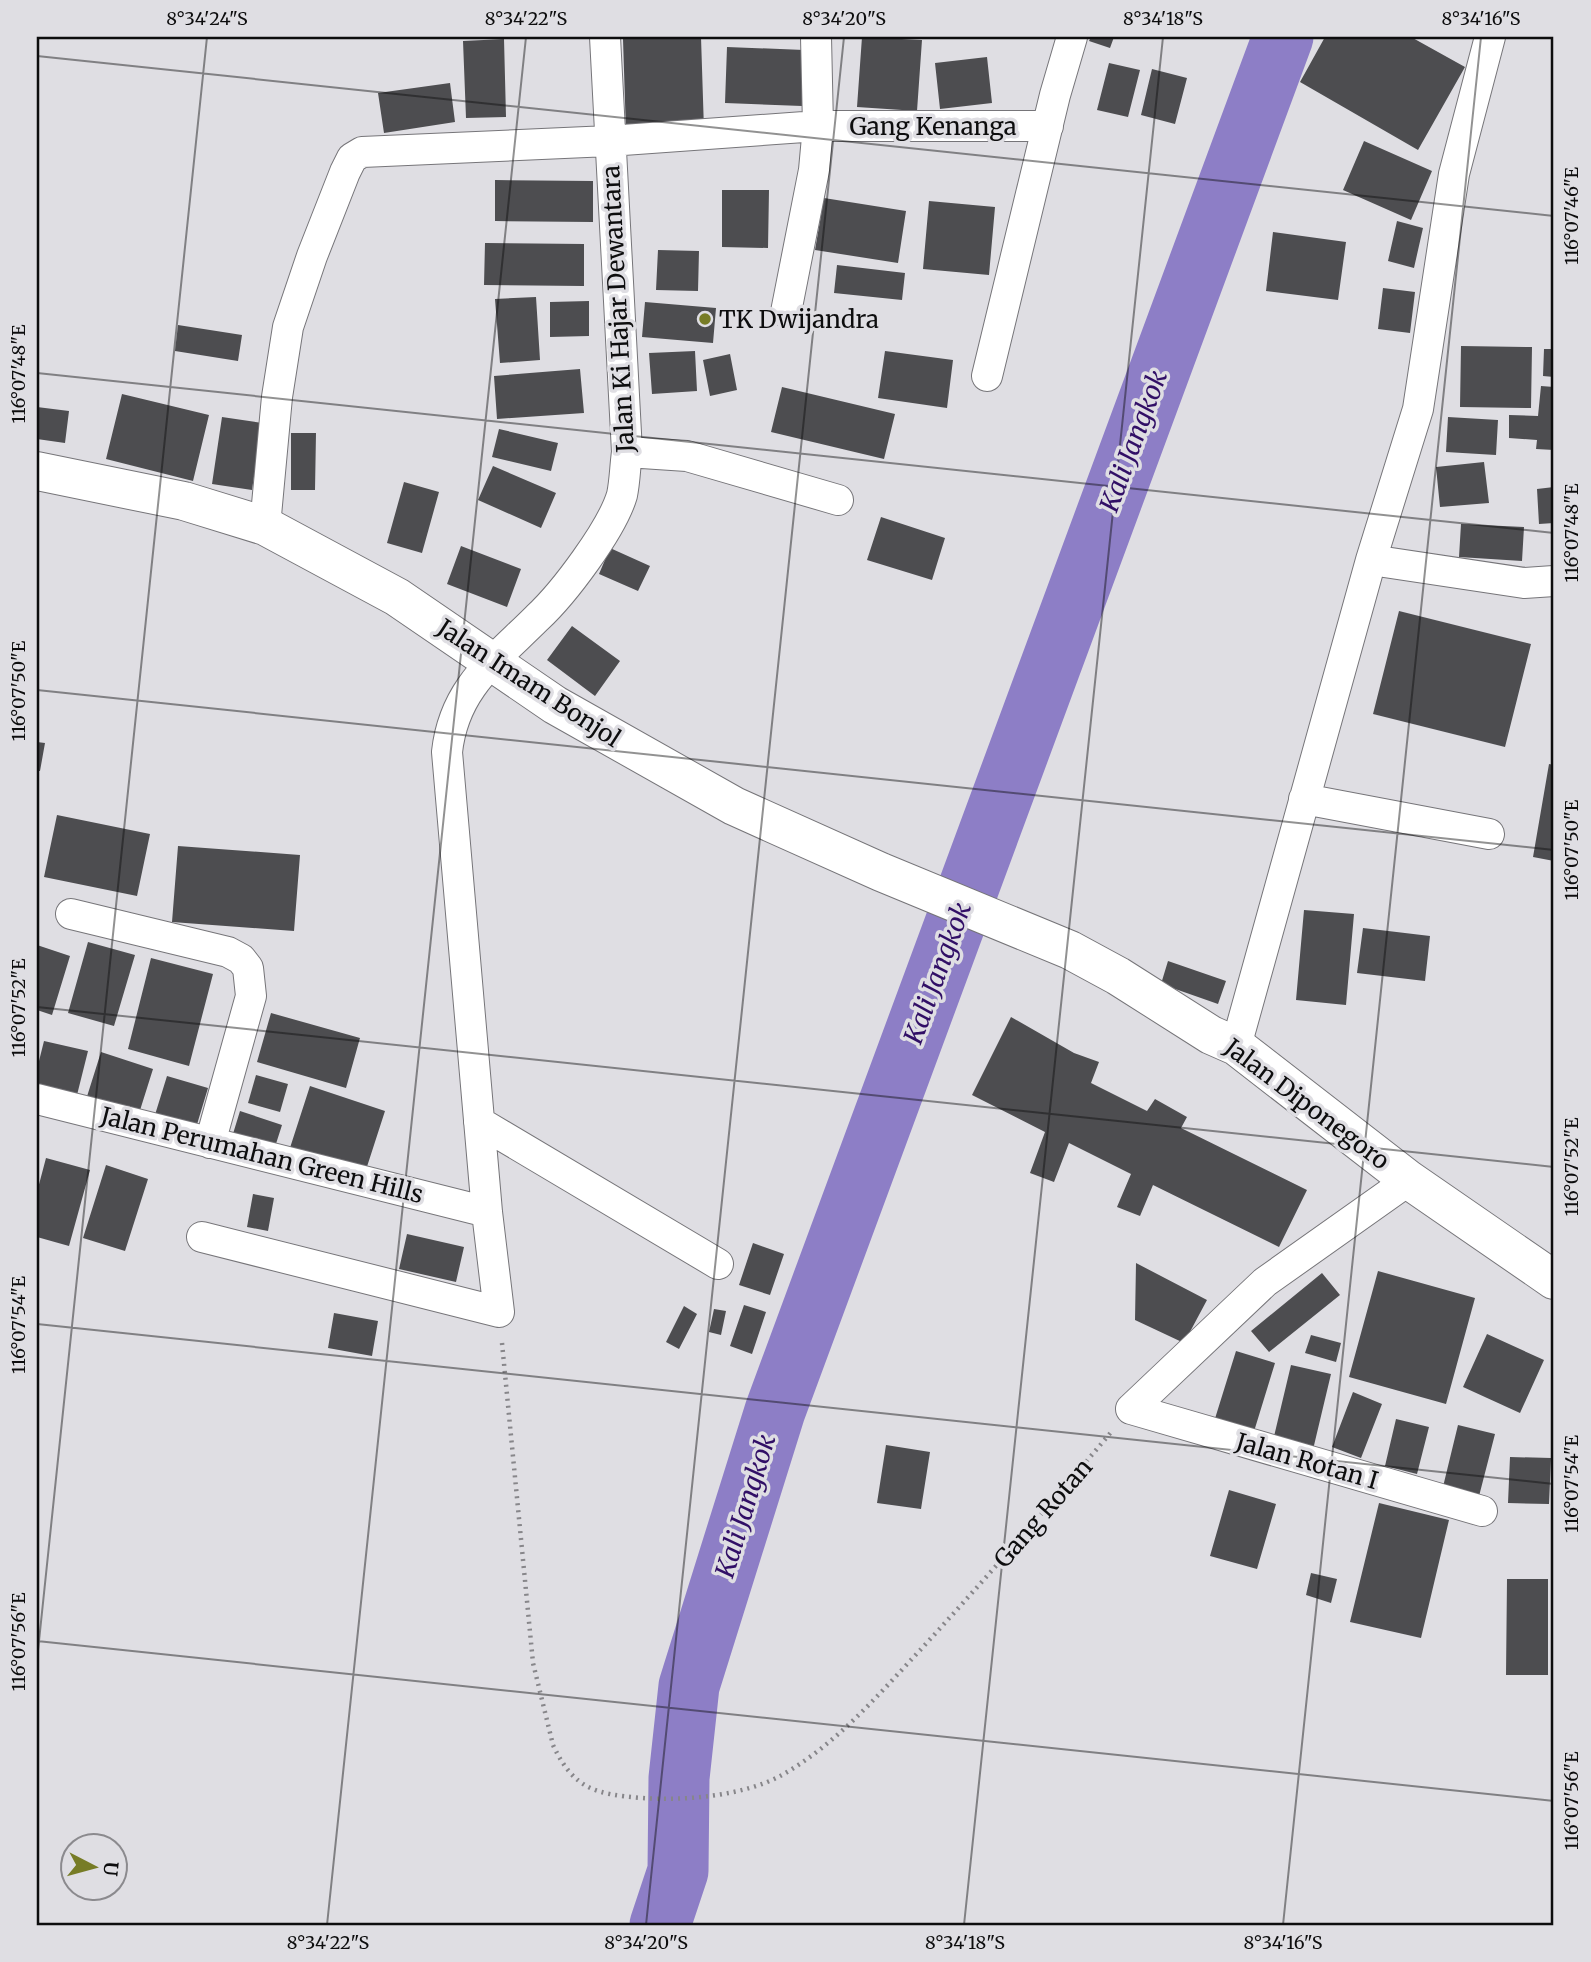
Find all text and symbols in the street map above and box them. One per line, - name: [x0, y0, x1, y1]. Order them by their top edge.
- text: 8°34'24"S: [166, 7, 248, 30]
- text: 8°34'22"S: [485, 7, 568, 30]
- text: 8°34'20"S: [802, 7, 886, 30]
- text: 8°34'18"S: [1123, 7, 1203, 30]
- text: 8°34'16"S: [1441, 7, 1521, 30]
- street label: Gang Kenanga: [849, 111, 1017, 142]
- street label: Jalan Ki Hajar Dewantara: [595, 164, 641, 455]
- text: 116°07'46"E: [1560, 166, 1583, 265]
- place label: TK Dwijandra: [719, 304, 879, 335]
- marker: TK Dwijandra: [697, 311, 713, 327]
- text: 116°07'48"E: [7, 324, 30, 423]
- water label: Kali Jangkok: [1092, 366, 1174, 517]
- text: 116°07'48"E: [1560, 483, 1583, 582]
- street label: Jalan Imam Bonjol: [431, 612, 627, 754]
- text: 116°07'50"E: [7, 640, 30, 741]
- text: 116°07'50"E: [1560, 799, 1583, 900]
- water label: Kali Jangkok: [896, 898, 978, 1049]
- text: 116°07'52"E: [7, 958, 30, 1057]
- street label: Jalan Diponegoro: [1218, 1031, 1396, 1176]
- street label: Jalan Perumahan Green Hills: [97, 1100, 426, 1210]
- text: 116°07'52"E: [1560, 1117, 1583, 1216]
- text: 116°07'54"E: [7, 1275, 30, 1374]
- street label: Jalan Rotan I: [1231, 1426, 1382, 1496]
- water label: Kali Jangkok: [707, 1430, 782, 1583]
- text: 116°07'54"E: [1560, 1434, 1583, 1533]
- street label: Gang Rotan: [987, 1452, 1099, 1574]
- text: 116°07'56"E: [7, 1592, 30, 1691]
- text: 116°07'56"E: [1560, 1751, 1583, 1850]
- north arrow: [60, 1832, 130, 1902]
- text: U: [98, 1860, 124, 1877]
- text: 8°34'22"S: [287, 1931, 370, 1954]
- text: 8°34'20"S: [604, 1931, 688, 1954]
- text: 8°34'18"S: [925, 1931, 1005, 1954]
- text: 8°34'16"S: [1243, 1931, 1323, 1954]

